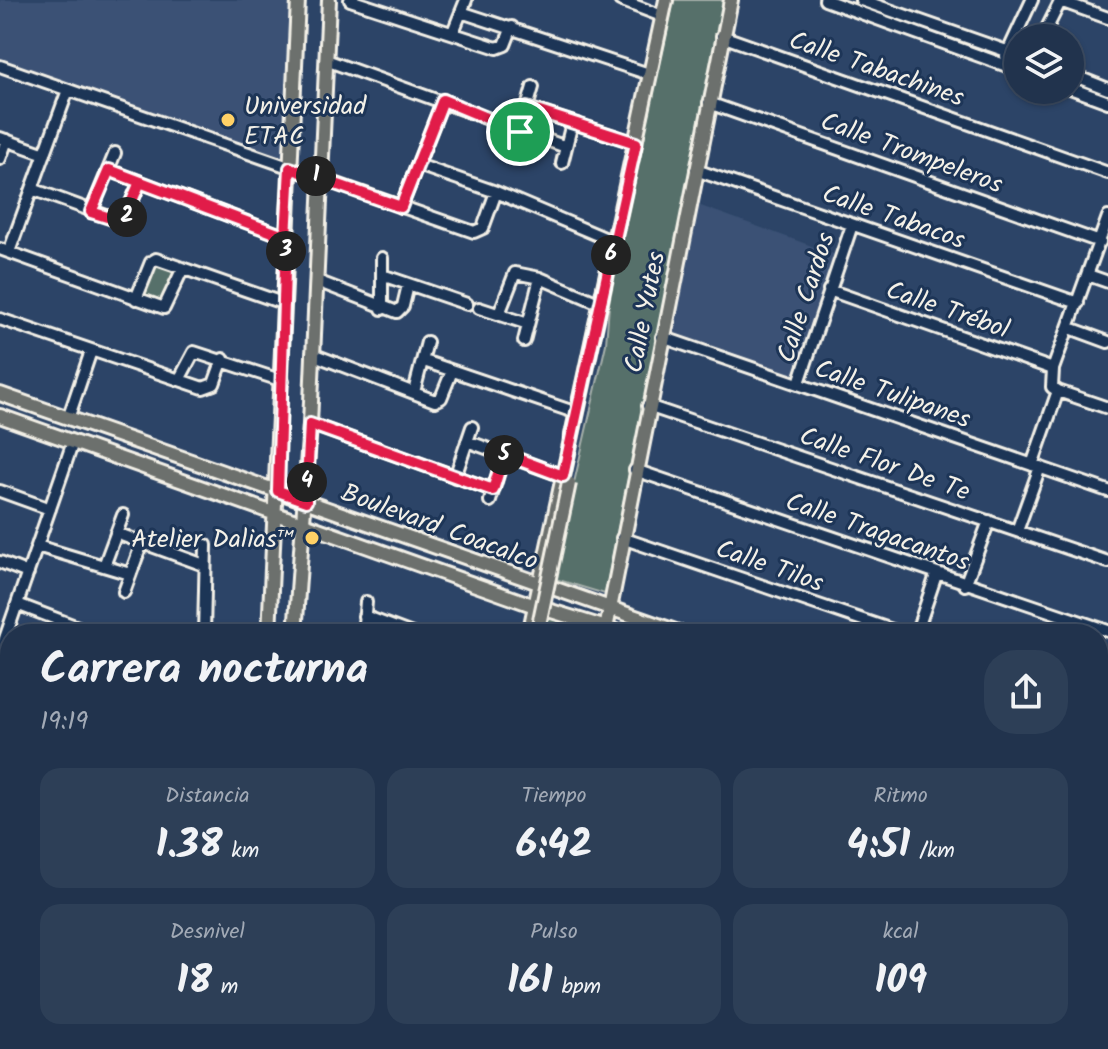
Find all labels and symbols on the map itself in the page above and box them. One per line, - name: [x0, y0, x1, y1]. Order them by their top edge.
- street label: Calle Tabachines: [783, 20, 970, 120]
- place label: Universidad ETAC: [244, 86, 367, 158]
- pin: [486, 98, 554, 166]
- street label: Calle Trompeleros: [814, 101, 1008, 206]
- marker: Universidad ETAC: [219, 111, 237, 129]
- pin: 1: [296, 156, 336, 196]
- street label: Calle Tabacos: [816, 174, 971, 262]
- pin: 2: [107, 197, 147, 237]
- street label: Calle Cardos: [766, 227, 848, 368]
- pin: 3: [266, 231, 306, 271]
- pin: 6: [591, 235, 631, 275]
- street label: Calle Yutes: [614, 248, 678, 377]
- street label: Calle Trébol: [880, 270, 1015, 352]
- street label: Calle Tulipanes: [809, 349, 976, 441]
- street label: Calle Flor De Te: [793, 416, 976, 514]
- pin: 5: [484, 435, 524, 475]
- pin: 4: [287, 462, 327, 502]
- street label: Boulevard Coacalco: [335, 473, 544, 583]
- street label: Calle Tragacantos: [780, 482, 975, 584]
- place label: Atelier Dalias™: [131, 519, 296, 561]
- marker: Atelier Dalias™: [303, 529, 321, 547]
- street label: Calle Tilos: [710, 529, 829, 605]

